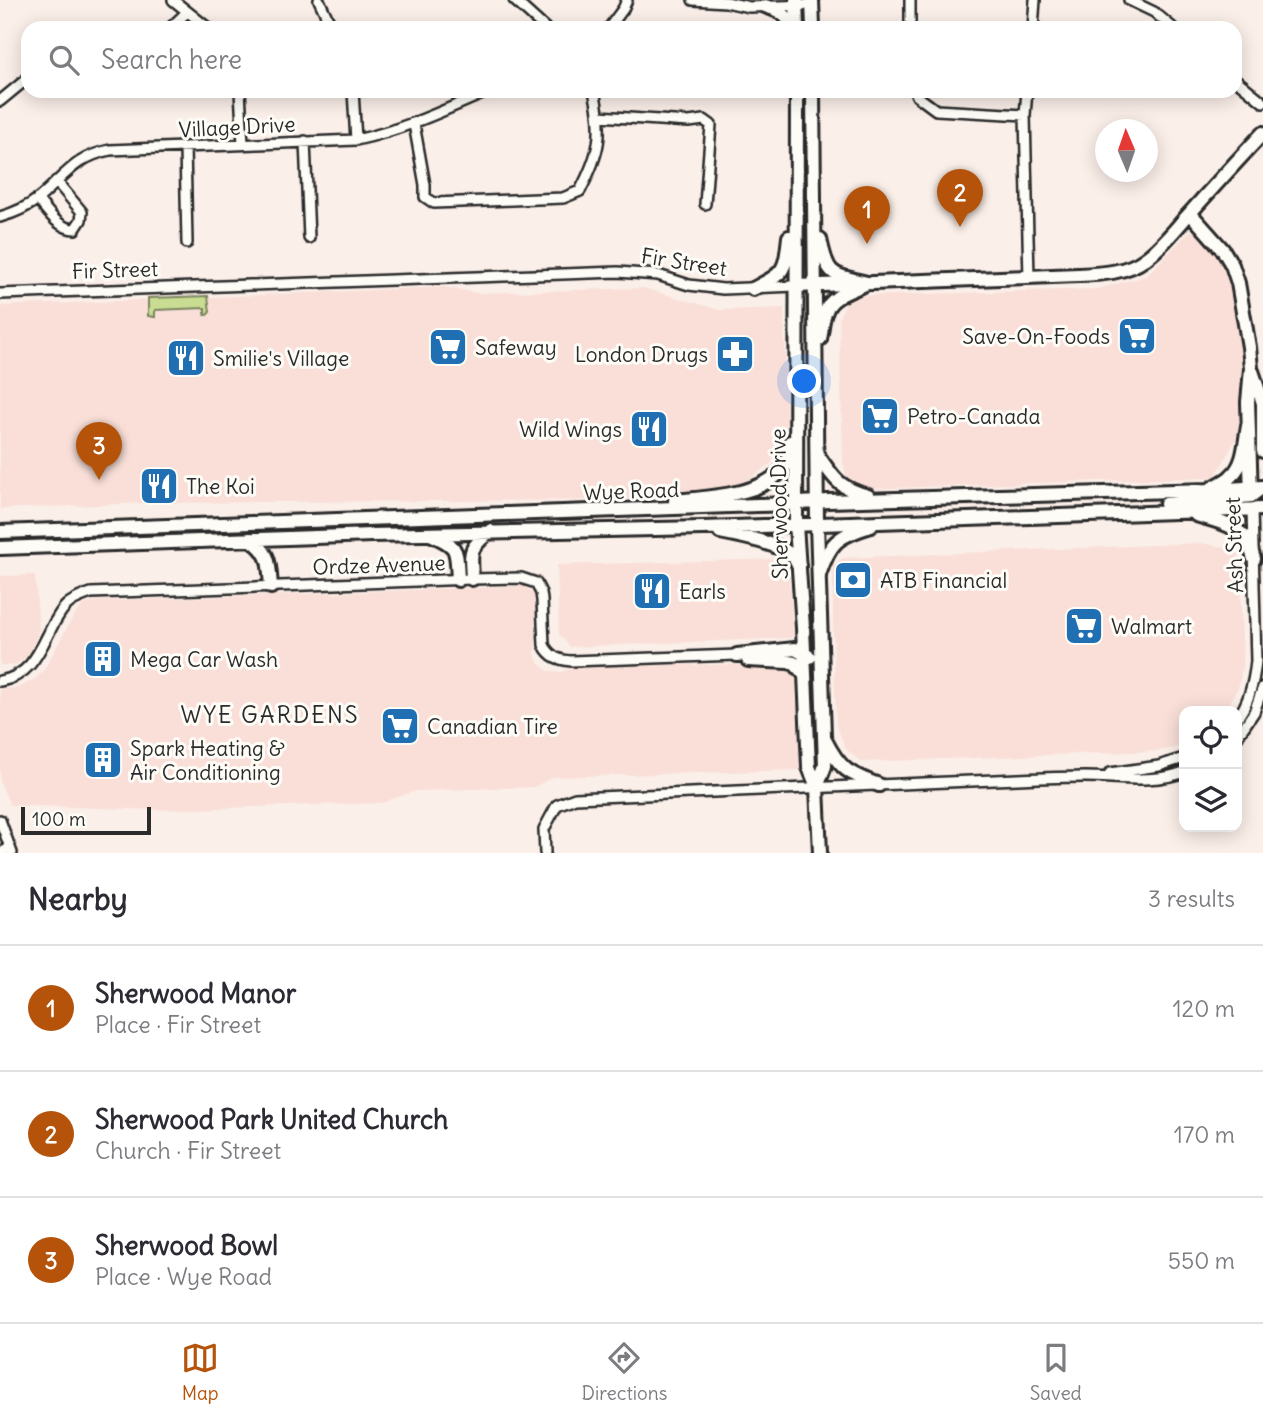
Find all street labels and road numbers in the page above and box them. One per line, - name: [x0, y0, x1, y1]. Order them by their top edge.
- street label: Village Drive: [178, 110, 296, 144]
- street label: Fir Street: [639, 242, 729, 282]
- street label: Fir Street: [71, 255, 159, 285]
- street label: Sherwood Drive: [764, 428, 794, 580]
- street label: Wye Road: [583, 476, 679, 506]
- street label: Ash Street: [1219, 496, 1249, 594]
- street label: Ordze Avenue: [312, 549, 446, 581]

